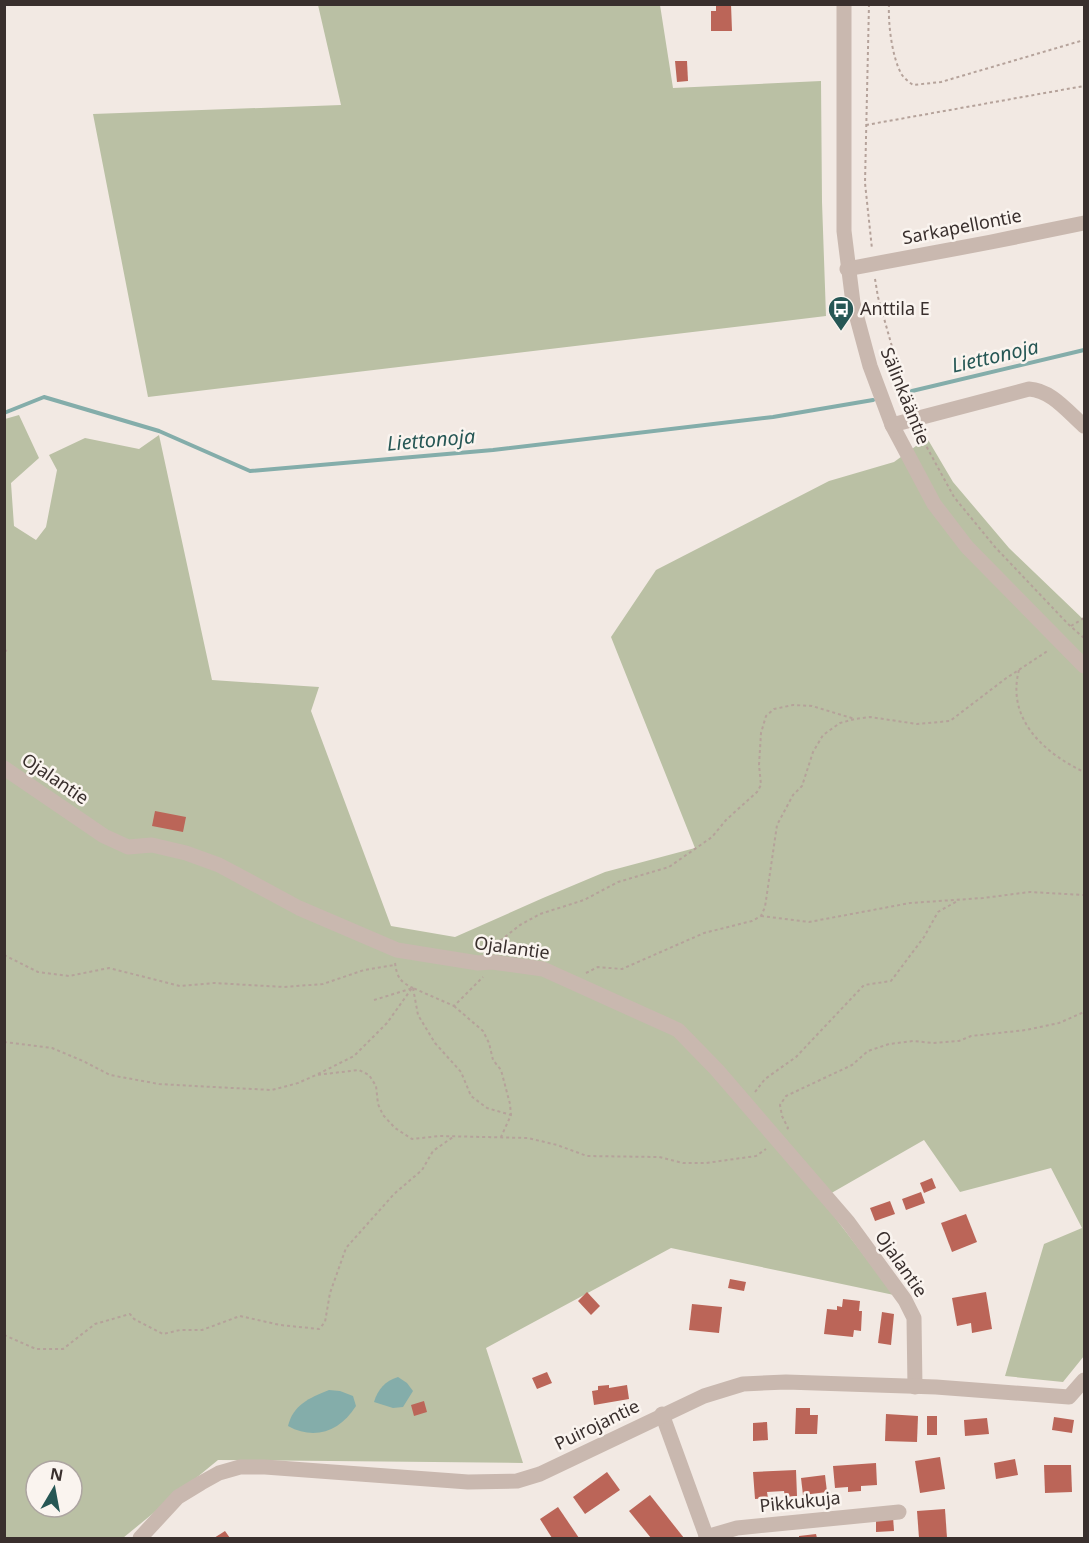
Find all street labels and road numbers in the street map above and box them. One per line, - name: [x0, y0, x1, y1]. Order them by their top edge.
- street label: Sarkapellontie: [900, 203, 1023, 249]
- street label: Sälinkääntie: [876, 344, 936, 448]
- street label: Ojalantie: [17, 747, 94, 809]
- street label: Ojalantie: [473, 930, 551, 964]
- street label: Ojalantie: [870, 1225, 933, 1301]
- street label: Puirojantie: [550, 1393, 643, 1455]
- street label: Pikkukuja: [758, 1485, 842, 1517]

